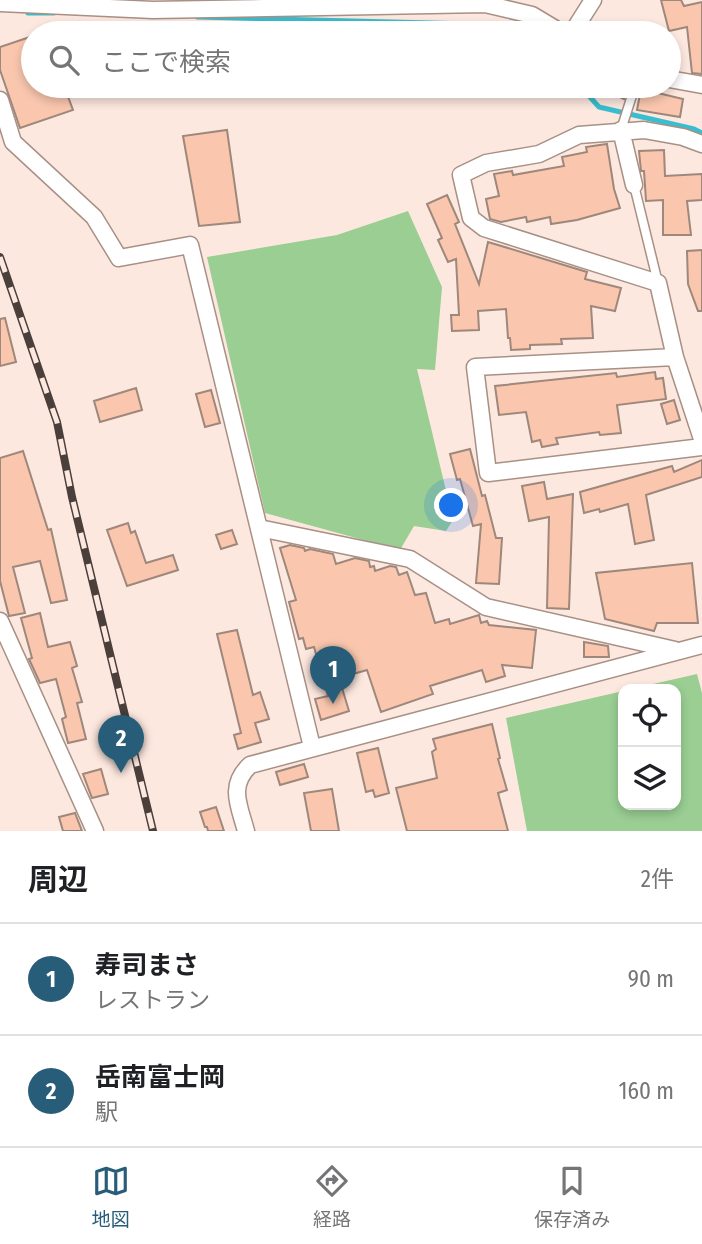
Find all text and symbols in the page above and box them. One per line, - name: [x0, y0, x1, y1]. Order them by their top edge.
- search box: [21, 21, 681, 98]
- icon: search: [45, 41, 83, 79]
- text: ここで検索: [101, 47, 231, 78]
- your location: [434, 488, 468, 522]
- pin: 1: [310, 646, 356, 704]
- map controls: [618, 684, 681, 810]
- button: locate: [618, 684, 681, 747]
- pin: 2: [98, 715, 144, 773]
- button: layers: [618, 747, 681, 810]
- text: 周辺: [28, 862, 88, 898]
- text: 2件: [641, 865, 674, 893]
- text: 寿司まさ: [95, 950, 199, 981]
- text: 1: [46, 965, 56, 993]
- text: 90 m: [628, 965, 674, 993]
- text: レストラン: [95, 986, 210, 1014]
- text: 岳南富士岡: [95, 1062, 225, 1093]
- text: 2: [46, 1077, 56, 1105]
- text: 160 m: [619, 1077, 674, 1105]
- text: 駅: [95, 1098, 118, 1126]
- tab: 地図: [92, 1162, 130, 1231]
- tab: 経路: [313, 1162, 351, 1231]
- tab: 保存済み: [534, 1162, 610, 1231]

